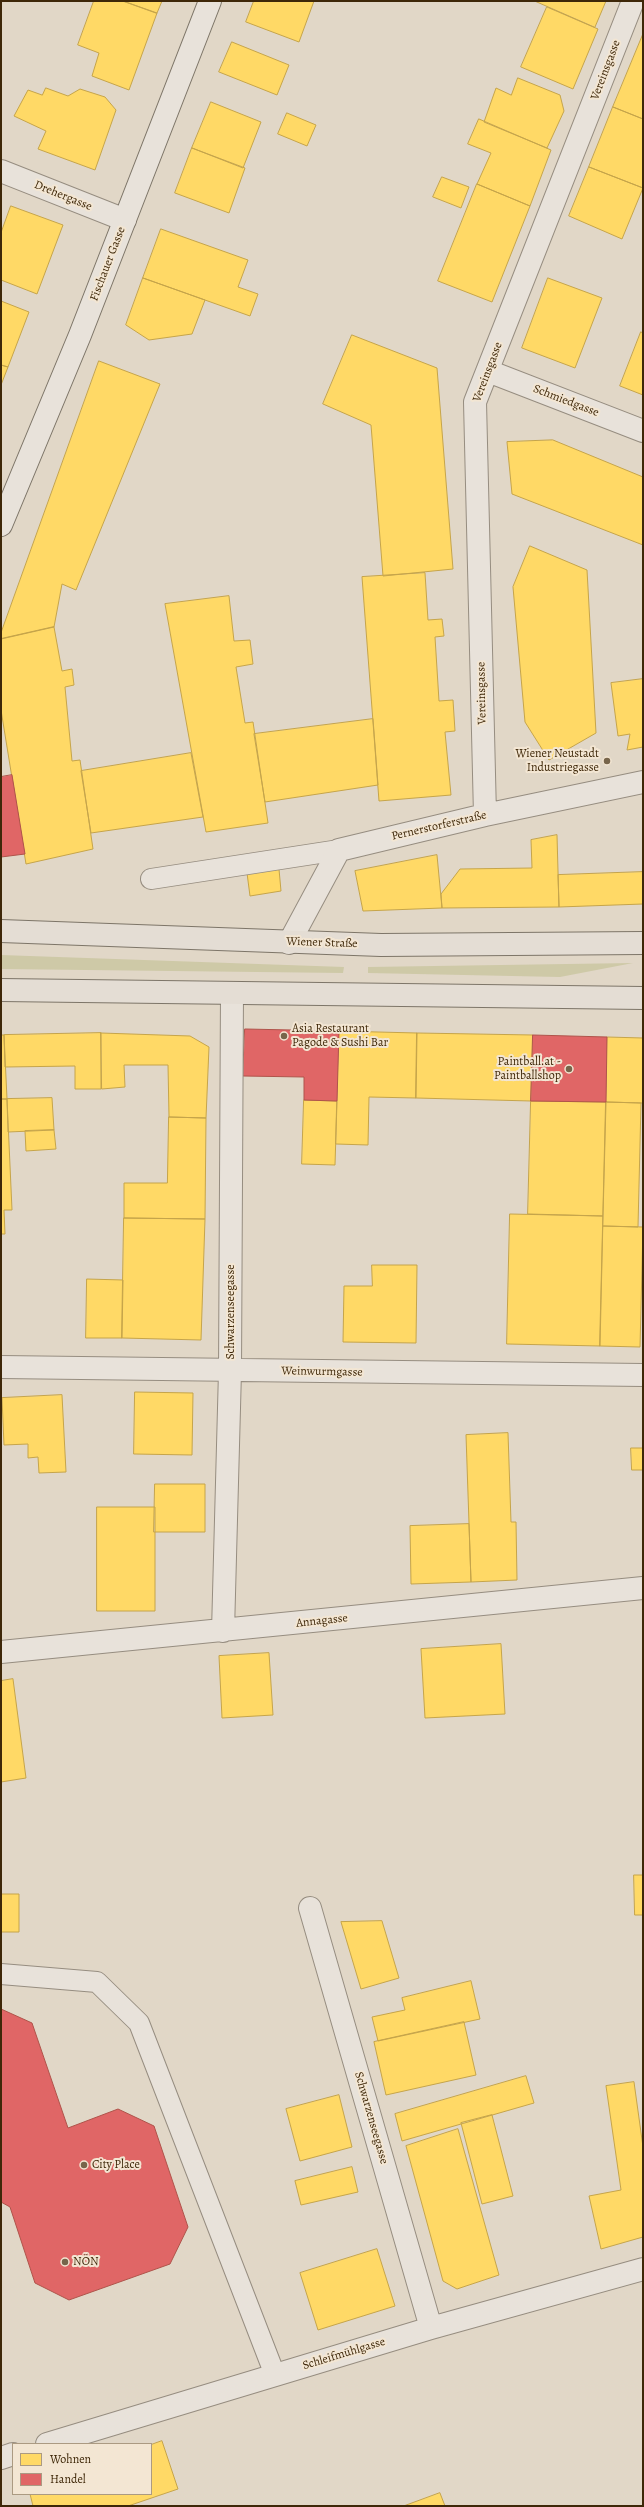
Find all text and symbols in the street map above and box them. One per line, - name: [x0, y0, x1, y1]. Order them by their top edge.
- street label: Vereinsgasse: [588, 38, 624, 102]
- street label: Drehergasse: [32, 178, 94, 214]
- street label: Fischauer Gasse: [87, 225, 129, 303]
- street label: Vereinsgasse: [470, 340, 506, 404]
- street label: Schmiedgasse: [531, 382, 601, 420]
- street label: Vereinsgasse: [474, 661, 490, 725]
- place label: Wiener Neustadt Industriegasse: [516, 747, 599, 775]
- marker: Wiener Neustadt Industriegasse: [602, 756, 612, 766]
- street label: Pernerstorferstraße: [390, 808, 488, 844]
- street label: Wiener Straße: [286, 935, 358, 951]
- place label: Asia Restaurant Pagode & Sushi Bar: [292, 1022, 388, 1050]
- marker: Asia Restaurant Pagode & Sushi Bar: [279, 1031, 289, 1041]
- place label: Paintball.at - Paintballshop: [494, 1055, 561, 1083]
- marker: Paintball.at - Paintballshop: [564, 1064, 574, 1074]
- street label: Schwarzenseegasse: [224, 1264, 238, 1360]
- street label: Weinwurmgasse: [281, 1364, 363, 1380]
- street label: Annagasse: [295, 1611, 349, 1631]
- street label: Schwarzenseegasse: [351, 2070, 391, 2166]
- place label: City Place: [92, 2158, 140, 2172]
- marker: City Place: [79, 2160, 89, 2170]
- place label: NÖN: [73, 2255, 99, 2269]
- marker: NÖN: [60, 2257, 70, 2267]
- street label: Schleifmühlgasse: [301, 2335, 387, 2373]
- legend: [12, 2443, 152, 2495]
- text: Wohnen: [50, 2451, 91, 2467]
- text: Handel: [50, 2471, 86, 2487]

